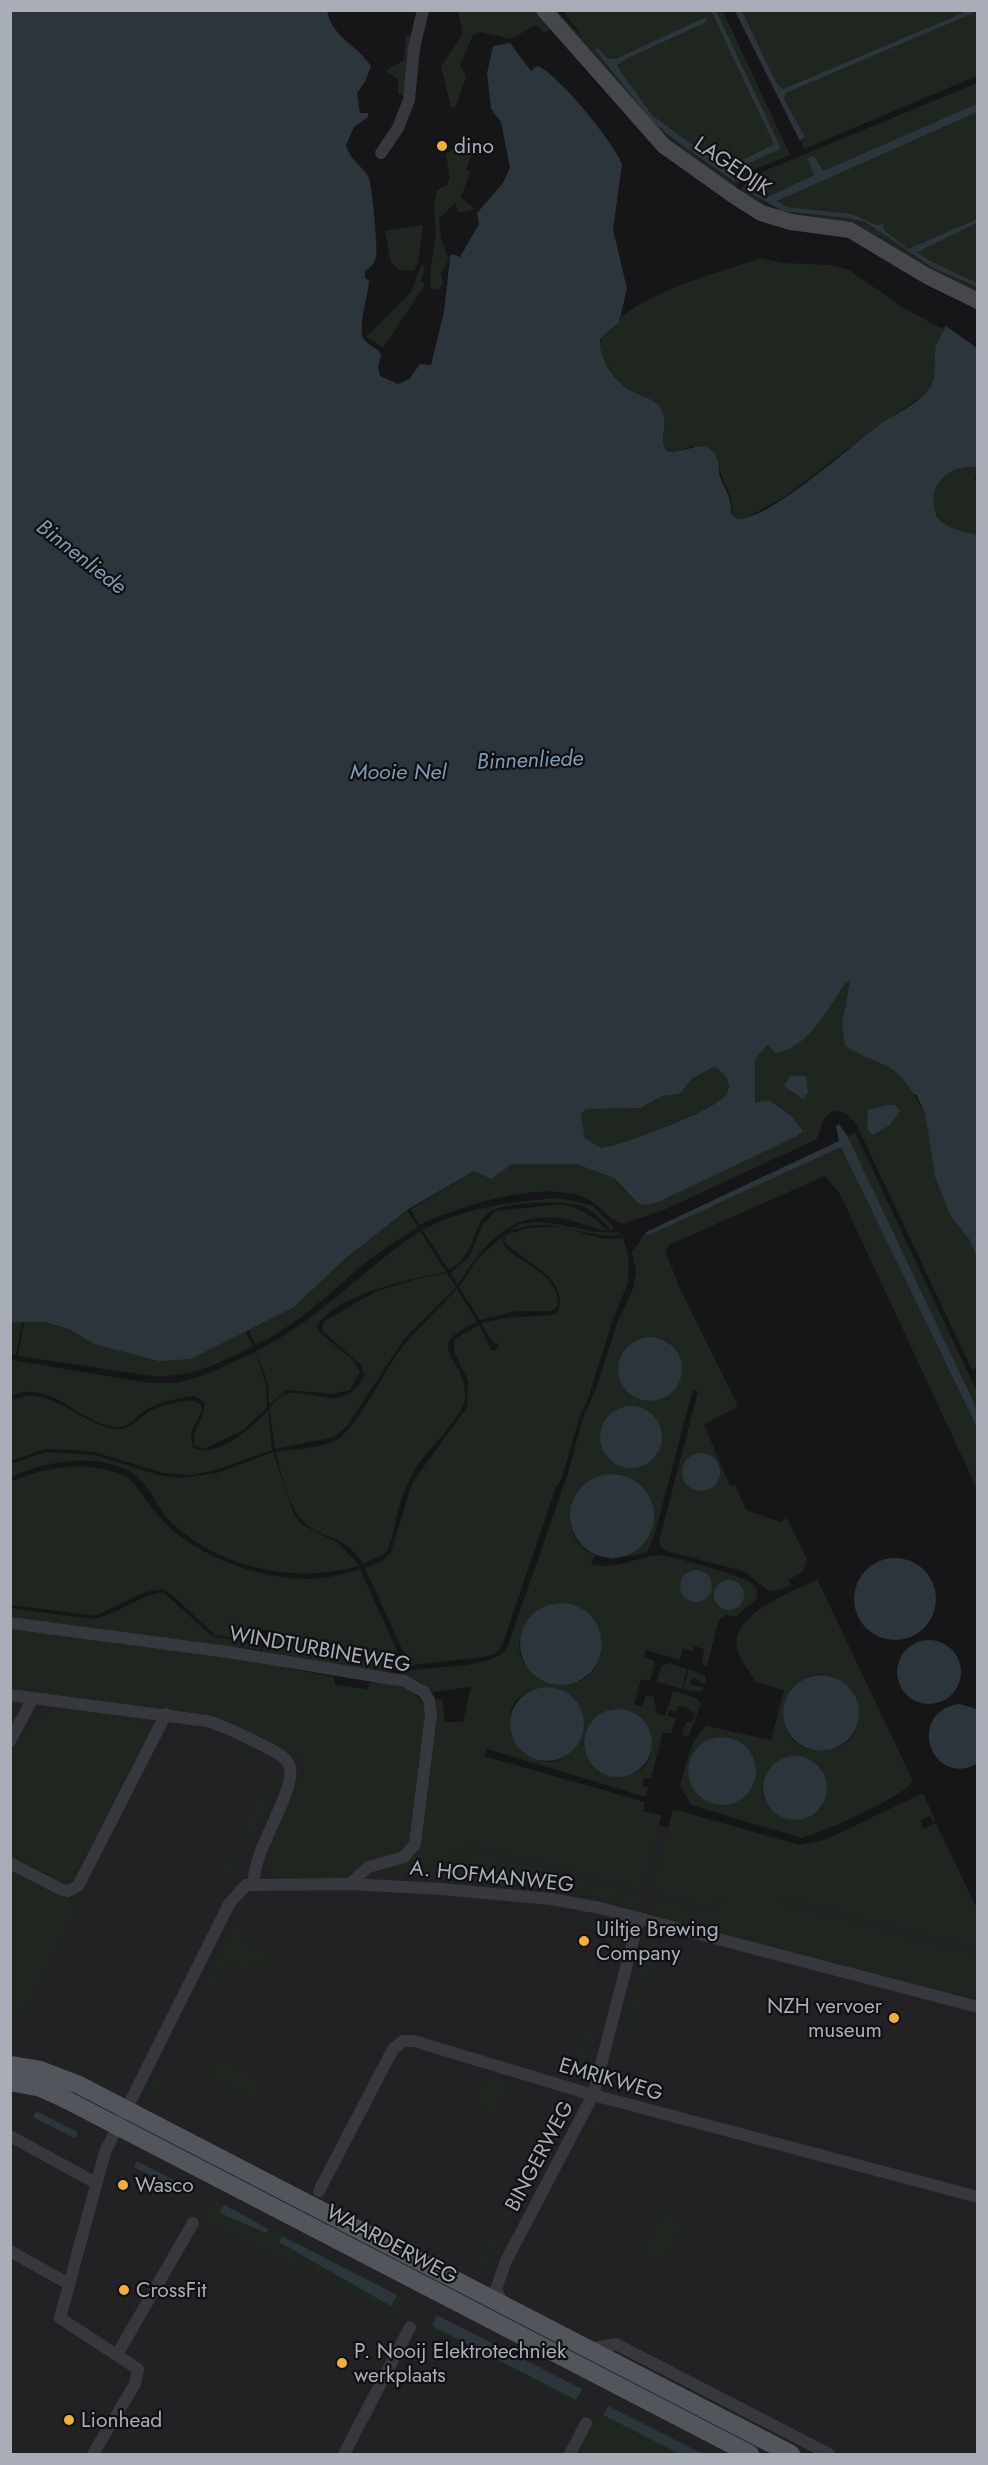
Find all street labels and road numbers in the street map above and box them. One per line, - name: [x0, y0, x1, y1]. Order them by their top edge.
- street label: LAGEDIJK: [688, 129, 778, 203]
- street label: WINDTURBINEWEG: [227, 1618, 413, 1680]
- street label: A. HOFMANWEG: [408, 1852, 576, 1900]
- street label: EMRIKWEG: [556, 2050, 666, 2108]
- street label: BINGERWEG: [497, 2095, 581, 2217]
- street label: WAARDERWEG: [321, 2197, 463, 2291]

